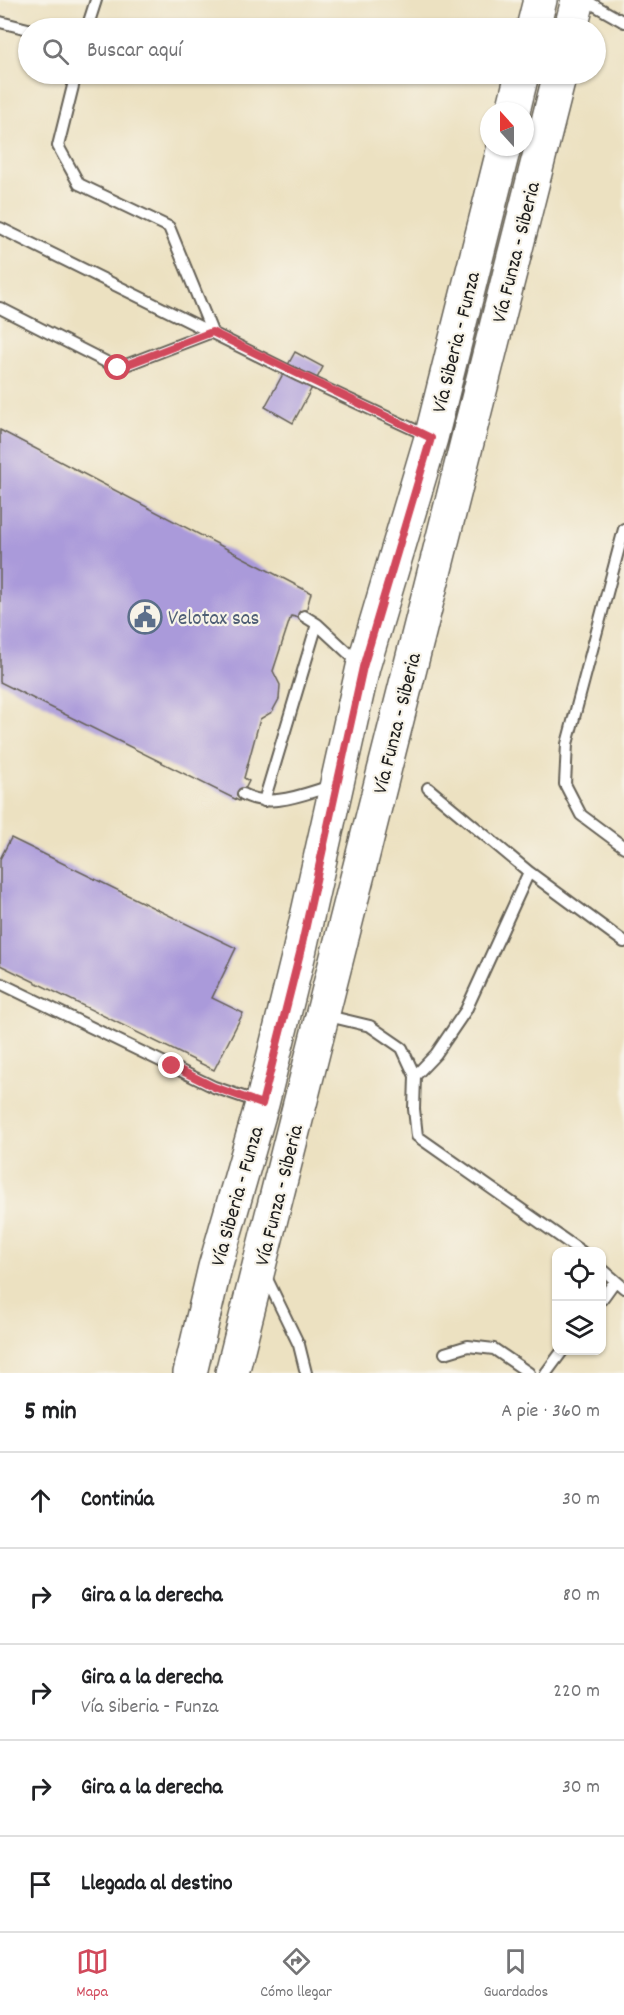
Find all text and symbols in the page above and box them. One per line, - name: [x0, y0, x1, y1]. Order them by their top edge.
- search box: [18, 18, 606, 84]
- icon: search: [39, 35, 72, 68]
- text: Buscar aquí: [87, 36, 182, 67]
- north arrow: [480, 102, 534, 156]
- street label: Vía Funza - Siberia: [486, 178, 550, 326]
- street label: Vía Siberia - Funza: [426, 268, 490, 416]
- route start: [104, 354, 130, 380]
- public building icon: Velotax sas: [127, 599, 163, 635]
- place label: Velotax sas: [168, 605, 259, 635]
- street label: Vía Funza - Siberia: [367, 649, 431, 797]
- route end: [158, 1052, 184, 1078]
- street label: Vía Funza - Siberia: [249, 1121, 313, 1269]
- street label: Vía Siberia - Funza: [205, 1122, 274, 1270]
- map controls: [552, 1247, 606, 1355]
- button: locate: [552, 1247, 606, 1301]
- button: layers: [552, 1301, 606, 1355]
- text: 5 min: [24, 1394, 77, 1431]
- text: A pie · 360 m: [501, 1398, 600, 1426]
- icon: ahead: [24, 1484, 57, 1517]
- text: Continúa: [81, 1485, 154, 1516]
- text: 30 m: [562, 1486, 600, 1514]
- icon: right: [24, 1580, 57, 1613]
- text: Gira a la derecha: [81, 1581, 223, 1612]
- text: 80 m: [563, 1582, 600, 1610]
- text: Gira a la derecha: [81, 1663, 223, 1694]
- icon: right: [24, 1676, 57, 1709]
- text: 220 m: [553, 1678, 600, 1706]
- text: Vía Siberia - Funza: [81, 1694, 218, 1722]
- icon: right: [24, 1772, 57, 1805]
- text: Gira a la derecha: [81, 1773, 223, 1804]
- text: 30 m: [562, 1774, 600, 1802]
- icon: arrive: [24, 1868, 57, 1901]
- text: Llegada al destino: [81, 1869, 233, 1900]
- tab: Mapa: [76, 1945, 109, 2004]
- tab: Cómo llegar: [260, 1945, 332, 2004]
- tab: Guardados: [483, 1945, 548, 2004]

